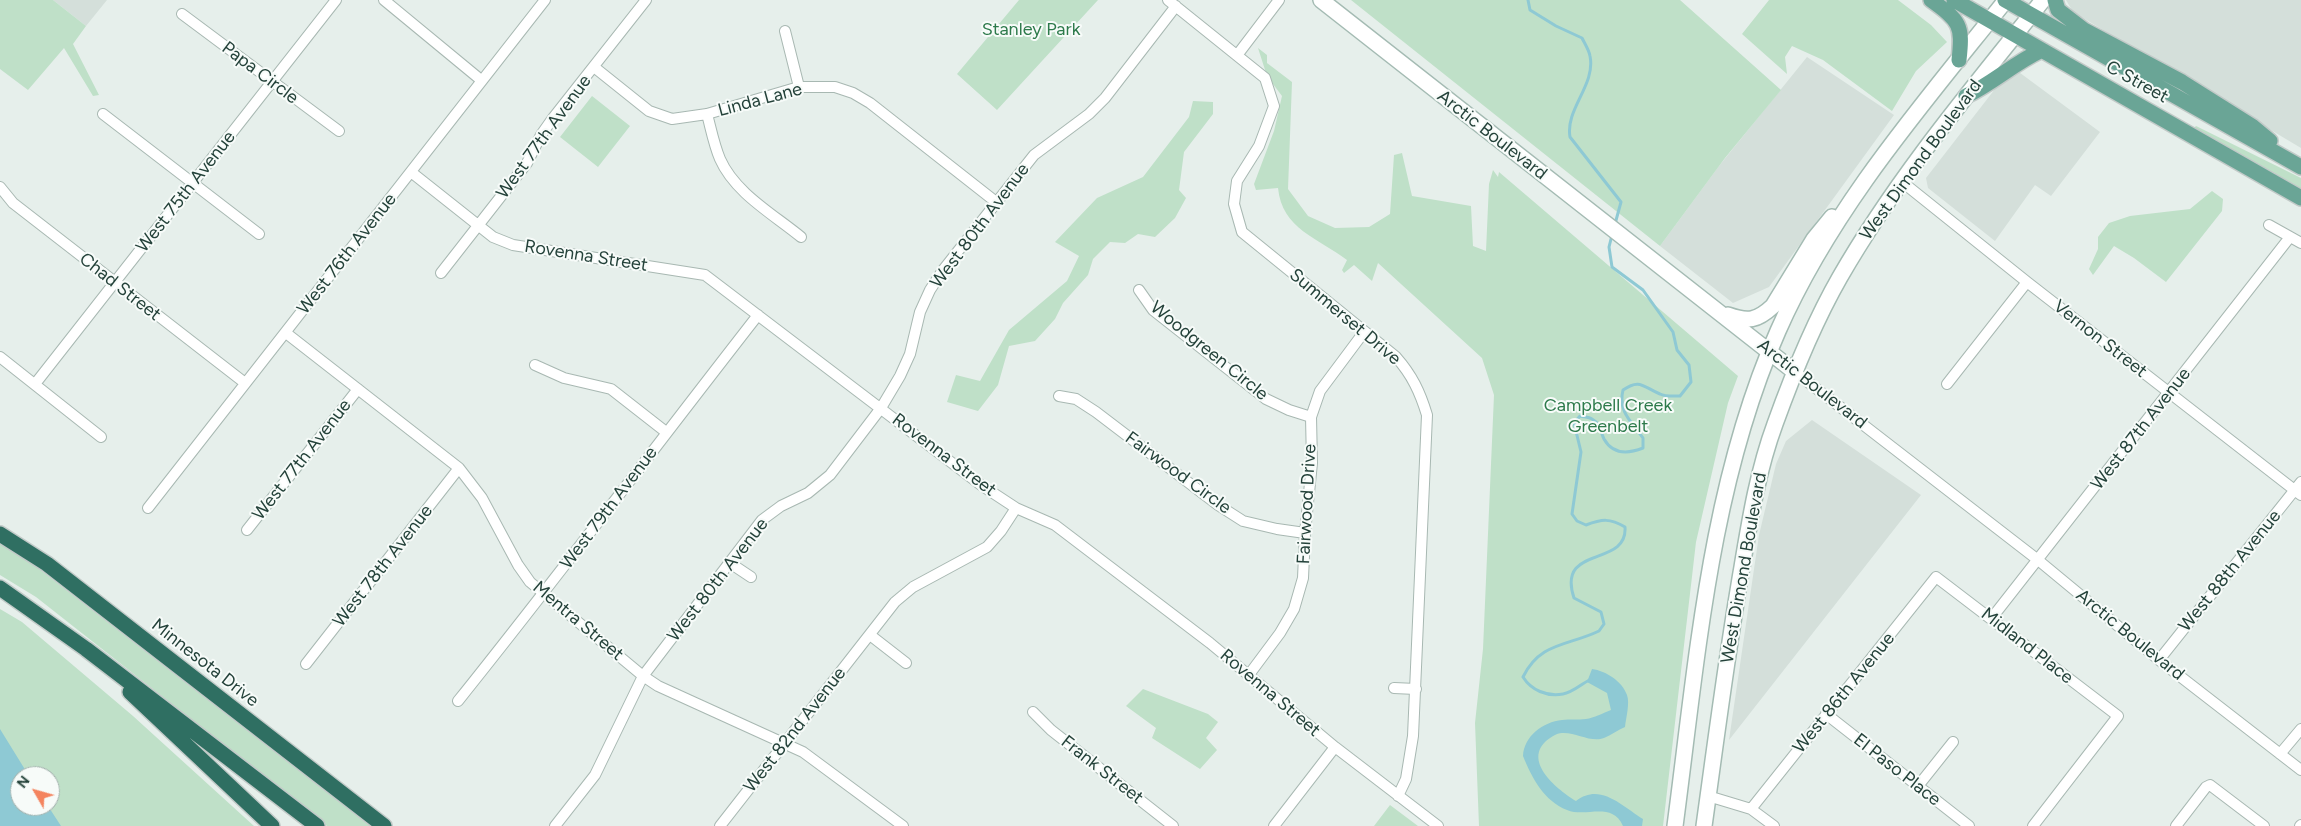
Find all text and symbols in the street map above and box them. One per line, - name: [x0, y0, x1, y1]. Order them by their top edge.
- park label: Stanley Park: [982, 19, 1080, 41]
- street label: Papa Circle: [217, 37, 303, 109]
- street label: C Street: [2102, 56, 2172, 108]
- street label: West 77th Avenue: [492, 71, 596, 203]
- street label: West Dimond Boulevard: [1855, 75, 1987, 245]
- street label: Linda Lane: [716, 78, 804, 122]
- street label: Arctic Boulevard: [1433, 85, 1551, 185]
- street label: West 75th Avenue: [132, 127, 240, 257]
- street label: West 80th Avenue: [926, 159, 1034, 293]
- street label: West 76th Avenue: [293, 189, 401, 319]
- street label: Rovenna Street: [523, 236, 649, 276]
- street label: Chad Street: [75, 248, 165, 326]
- street label: Summerset Drive: [1285, 264, 1405, 370]
- street label: Vernon Street: [2049, 296, 2151, 382]
- street label: Woodgreen Circle: [1146, 297, 1272, 405]
- street label: Arctic Boulevard: [1753, 334, 1871, 434]
- street label: West 87th Avenue: [2087, 364, 2195, 494]
- street label: West 77th Avenue: [248, 395, 356, 525]
- park label: Campbell Creek Greenbelt: [1544, 395, 1672, 438]
- street label: Rovenna Street: [888, 409, 1000, 501]
- street label: Fairwood Circle: [1121, 427, 1235, 519]
- street label: West 79th Avenue: [556, 442, 662, 574]
- street label: Fairwood Drive: [1293, 443, 1321, 565]
- street label: West Dimond Boulevard: [1717, 471, 1771, 665]
- street label: West 78th Avenue: [329, 501, 437, 631]
- street label: West 88th Avenue: [2174, 506, 2286, 636]
- street label: West 80th Avenue: [663, 514, 773, 646]
- street label: Mentra Street: [528, 577, 628, 665]
- street label: Arctic Boulevard: [2071, 585, 2189, 685]
- street label: Midland Place: [1977, 603, 2077, 689]
- street label: Minnesota Drive: [147, 614, 263, 712]
- street label: West 86th Avenue: [1789, 628, 1899, 758]
- street label: Rovenna Street: [1215, 645, 1325, 741]
- street label: West 82nd Avenue: [739, 663, 851, 797]
- street label: El Paso Place: [1849, 729, 1945, 811]
- street label: Frank Street: [1057, 731, 1147, 809]
- north arrow: [10, 766, 60, 816]
- text: N: [14, 773, 34, 792]

